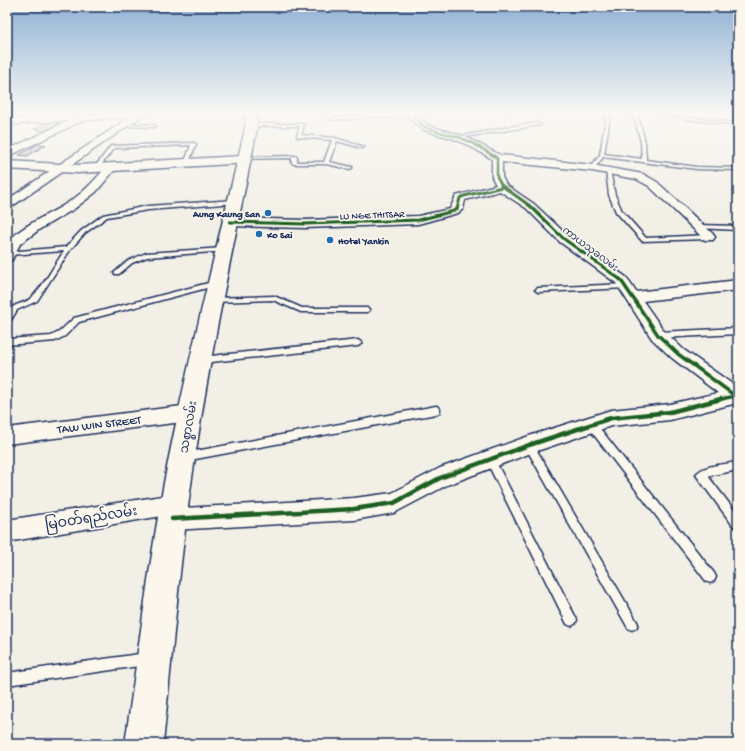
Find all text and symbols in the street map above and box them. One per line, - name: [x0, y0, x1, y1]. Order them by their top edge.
- marker: Aung Kaung San: [263, 208, 273, 218]
- place label: Aung Kaung San: [192, 209, 260, 221]
- street label: LU NGE THITSAR: [339, 209, 405, 223]
- street label: ကာယသုခလမ်း: [559, 222, 622, 275]
- marker: Ko Sai: [254, 229, 264, 239]
- place label: Ko Sai: [266, 230, 292, 242]
- marker: Hotel Yankin: [325, 235, 335, 245]
- place label: Hotel Yankin: [338, 236, 389, 248]
- street label: သစ္စာလမ်း: [175, 399, 203, 455]
- street label: TAW WIN STREET: [55, 414, 143, 438]
- street label: မြဝတ်ရည်လမ်း: [43, 500, 139, 536]

